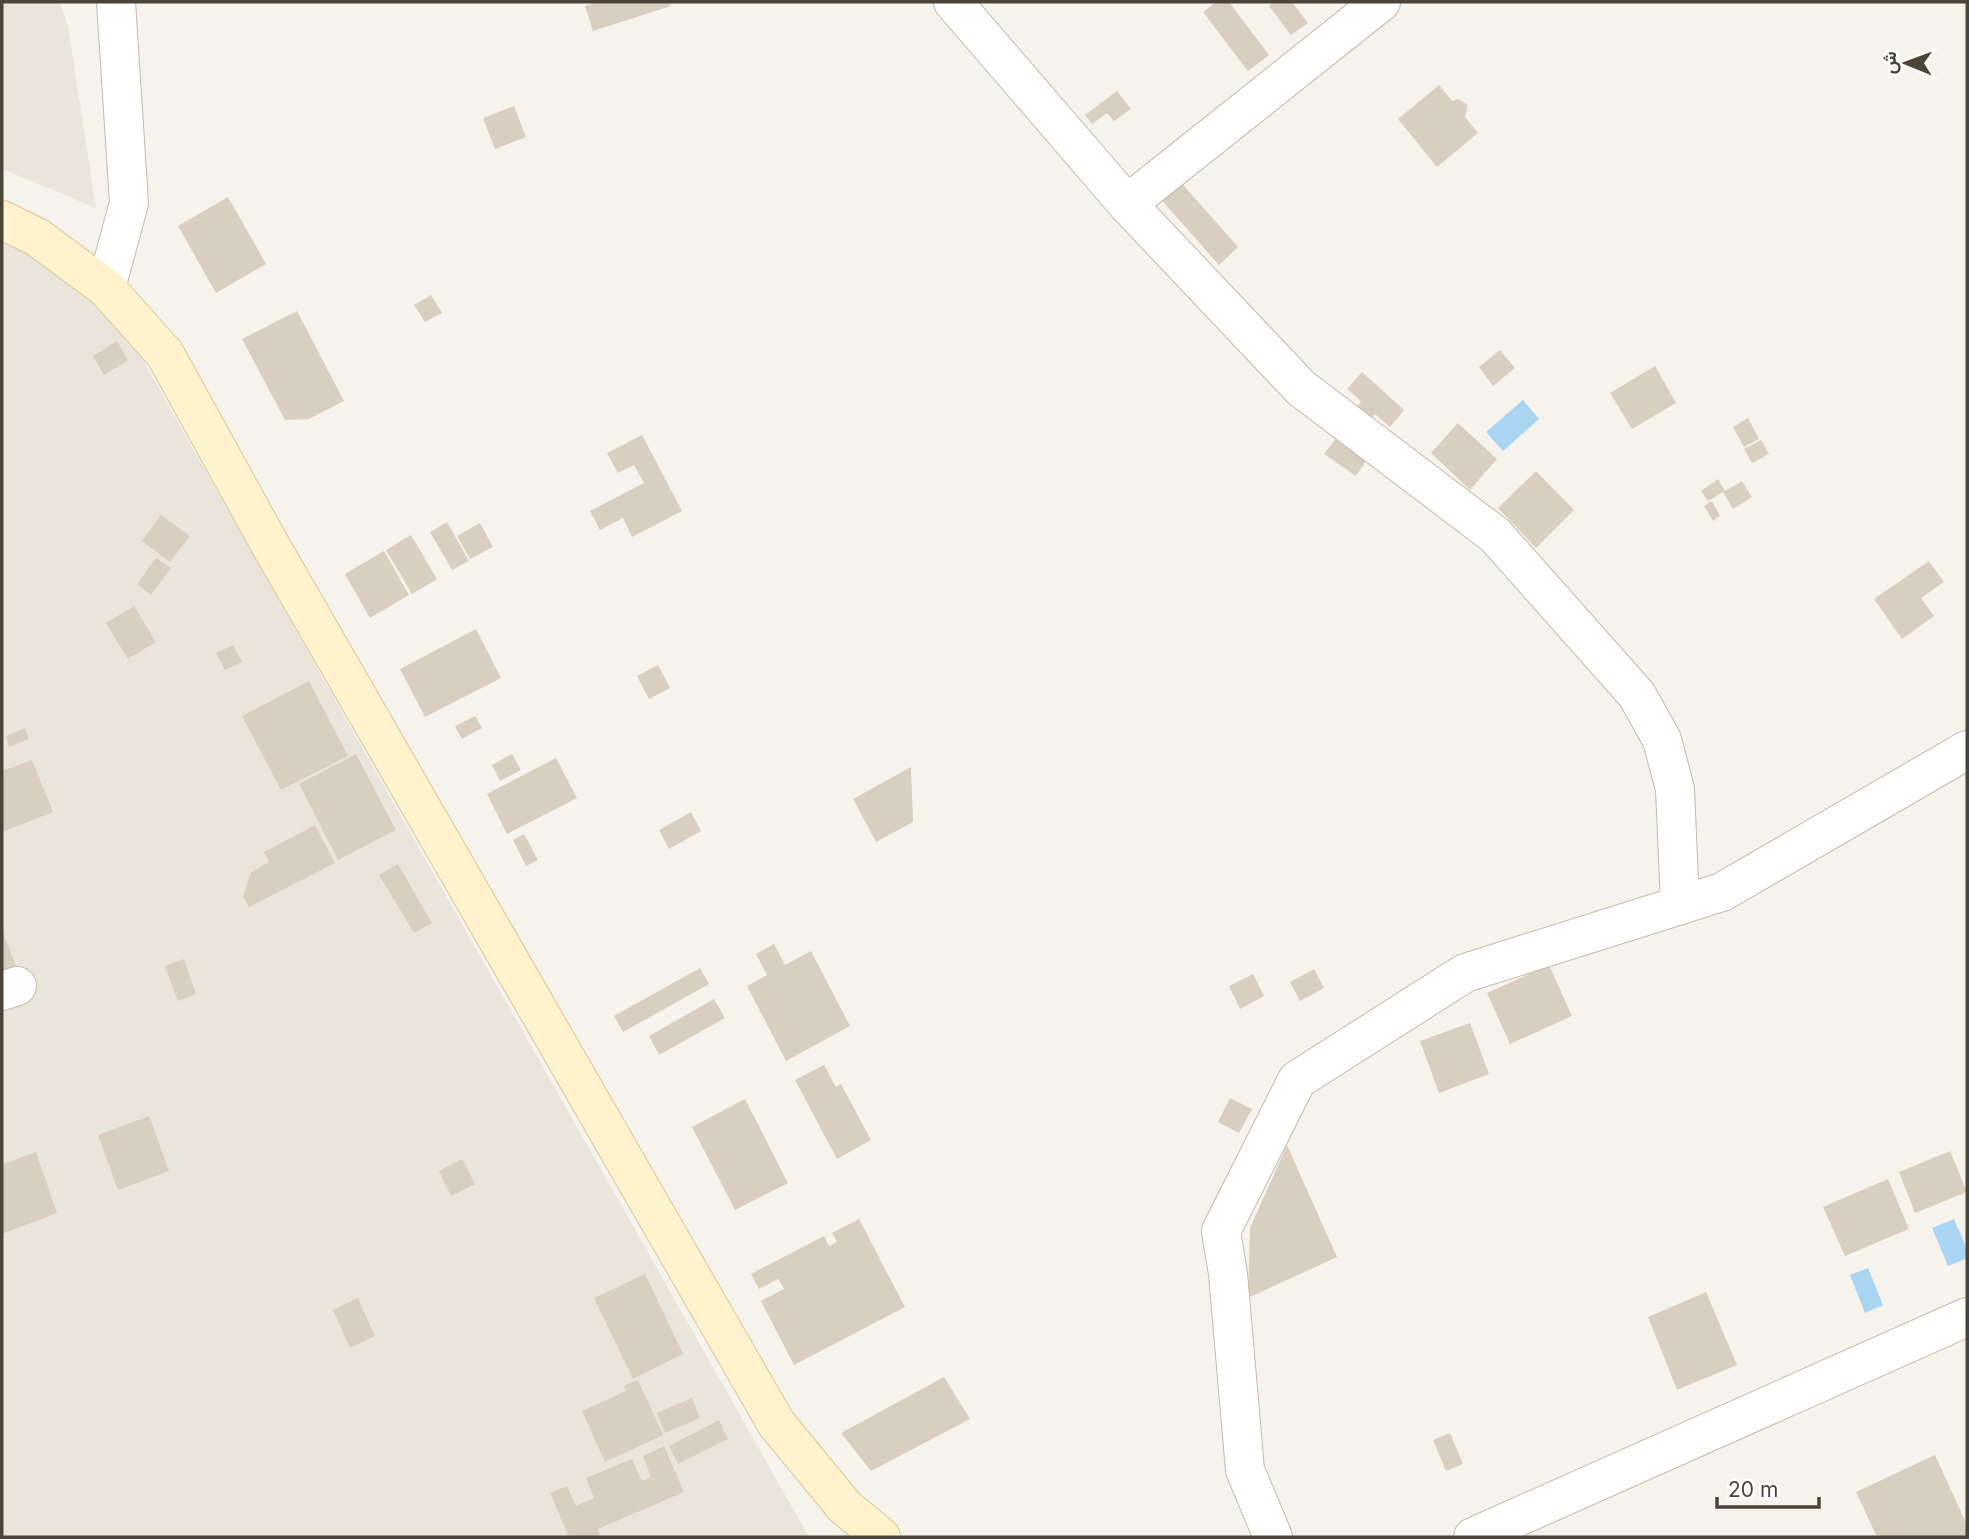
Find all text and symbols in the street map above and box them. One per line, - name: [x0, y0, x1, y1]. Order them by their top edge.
- north arrow: [1871, 28, 1941, 98]
- text: ش: [1878, 51, 1901, 74]
- scale bar: [1717, 1466, 1818, 1510]
- text: 20 m: [1728, 1477, 1778, 1502]

